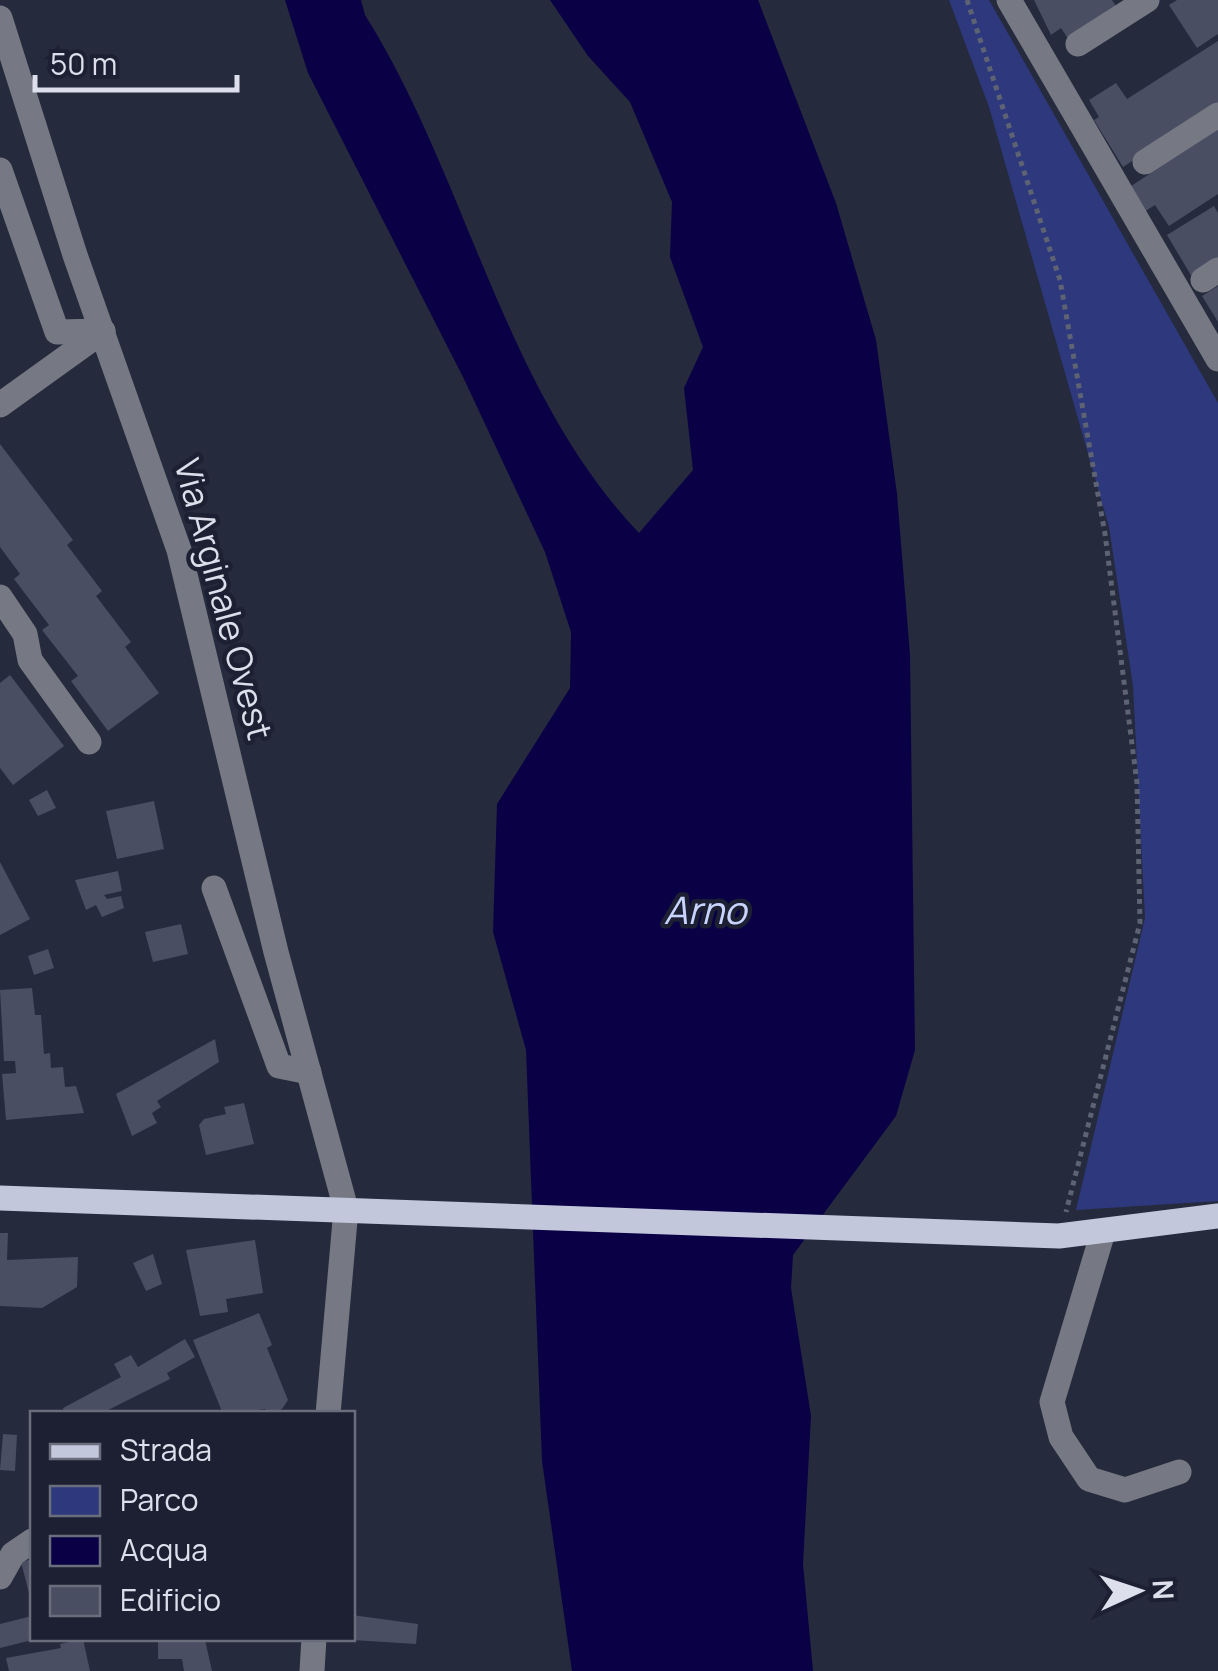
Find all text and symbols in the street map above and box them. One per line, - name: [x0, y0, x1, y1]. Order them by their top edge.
- scale bar: [35, 30, 238, 92]
- text: 50 m: [50, 43, 117, 84]
- street label: Via Arginale Ovest: [163, 453, 285, 745]
- water label: Arno: [664, 883, 749, 935]
- legend: [30, 1411, 355, 1641]
- text: Strada: [120, 1429, 212, 1470]
- text: Parco: [120, 1479, 199, 1520]
- text: Acqua: [120, 1529, 208, 1570]
- north arrow: [1088, 1541, 1188, 1641]
- text: Edificio: [120, 1579, 221, 1620]
- text: N: [1144, 1579, 1183, 1601]

